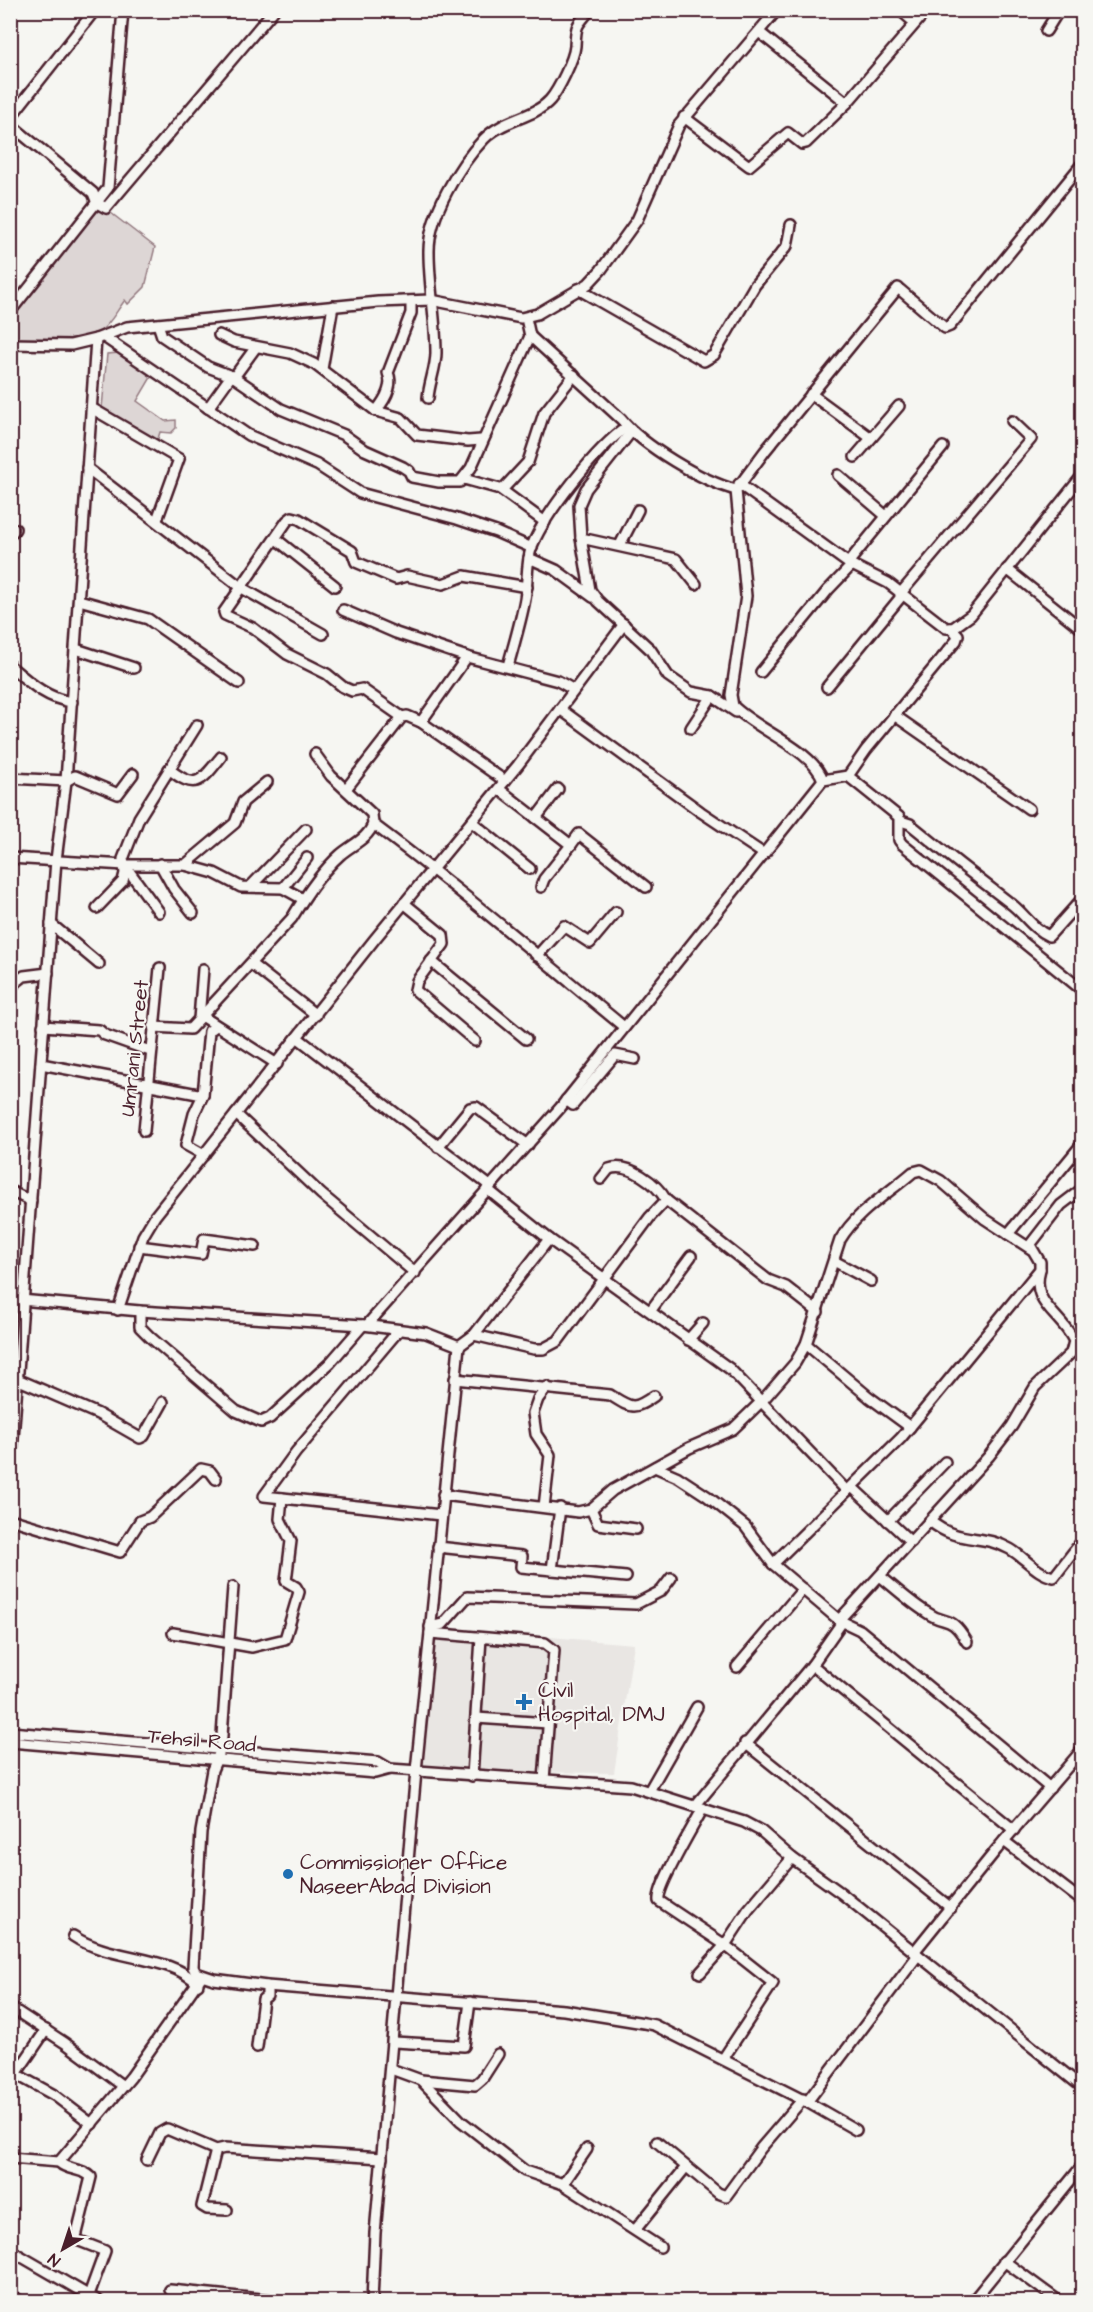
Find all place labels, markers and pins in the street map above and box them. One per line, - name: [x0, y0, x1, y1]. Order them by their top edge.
- place label: Civil Hospital, DMJ: [538, 1676, 665, 1730]
- marker: Civil Hospital, DMJ: [515, 1693, 533, 1711]
- place label: Commissioner Office NaseerAbad Division: [300, 1848, 507, 1901]
- marker: Commissioner Office NaseerAbad Division: [281, 1867, 295, 1881]

